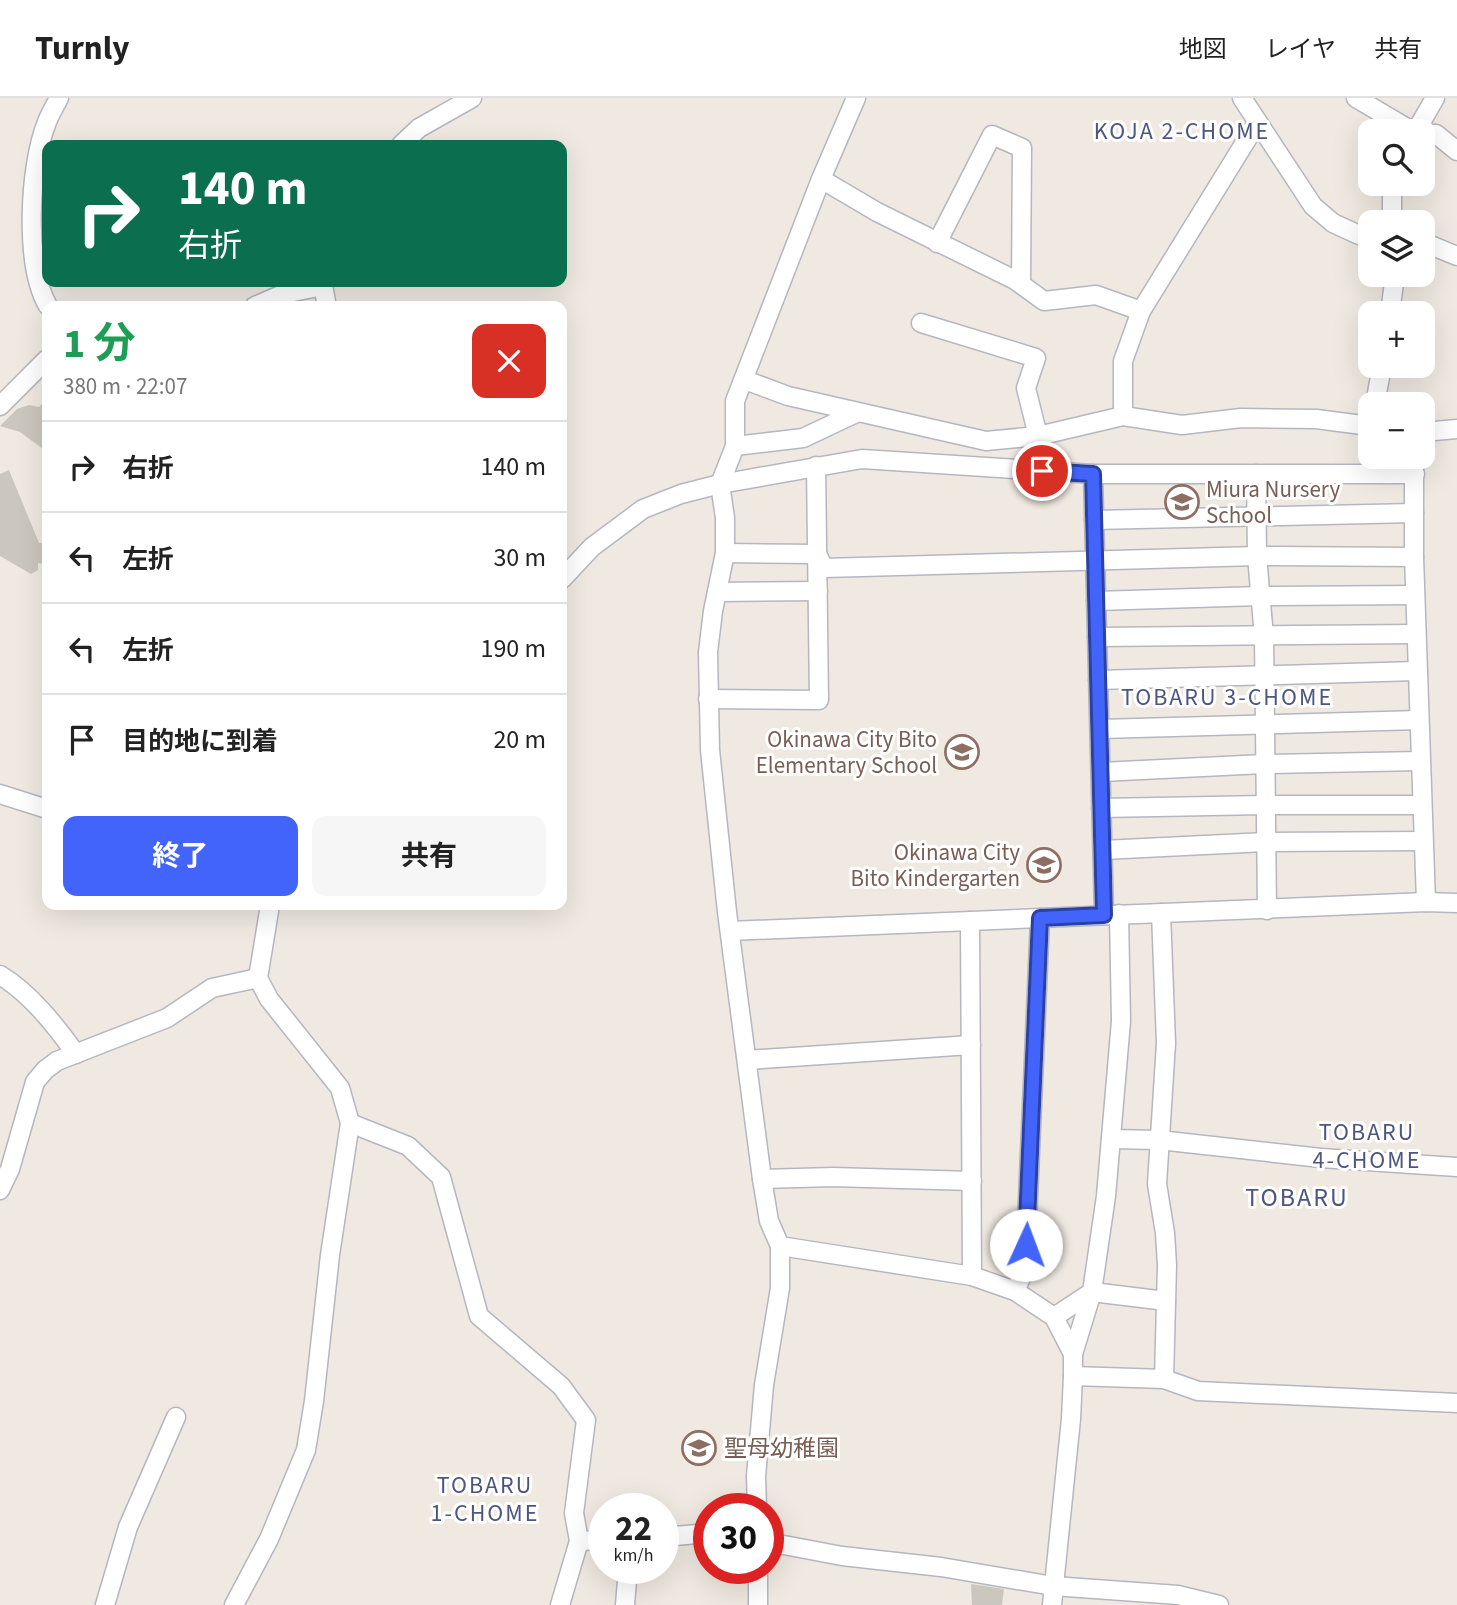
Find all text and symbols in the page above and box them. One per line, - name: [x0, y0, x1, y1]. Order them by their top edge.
- text: Turnly: [35, 25, 129, 72]
- text: 地図: [1179, 32, 1227, 67]
- text: レイヤ: [1265, 32, 1336, 67]
- text: 共有: [1374, 32, 1422, 67]
- district label: KOJA 2-CHOME: [1094, 114, 1270, 149]
- map controls: [1358, 119, 1435, 469]
- button: search: [1358, 119, 1435, 196]
- text: 140 m: [178, 154, 307, 224]
- icon: right: [63, 168, 154, 259]
- button: layers: [1358, 210, 1435, 287]
- text: 右折: [178, 223, 242, 269]
- button: +: [1358, 301, 1435, 378]
- text: 1 分: [63, 314, 136, 374]
- button: close: [472, 324, 546, 398]
- text: 380 m · 22:07: [63, 370, 187, 403]
- button: −: [1358, 392, 1435, 469]
- pin: [1012, 441, 1072, 501]
- icon: right: [63, 448, 101, 486]
- text: 140 m: [480, 448, 546, 485]
- text: 右折: [122, 450, 174, 487]
- icon: arrive: [1023, 452, 1061, 490]
- place label: Miura Nursery School: [1206, 473, 1340, 532]
- school or university icon: Miura Nursery School: [1163, 483, 1201, 521]
- icon: left: [63, 539, 101, 577]
- text: 30 m: [493, 539, 546, 576]
- text: 左折: [122, 541, 174, 578]
- icon: left: [63, 630, 101, 668]
- text: 190 m: [480, 630, 546, 667]
- text: 左折: [122, 632, 174, 669]
- district label: TOBARU 3-CHOME: [1121, 680, 1333, 715]
- icon: arrive: [63, 721, 101, 759]
- text: 20 m: [493, 721, 546, 758]
- text: 目的地に到着: [122, 723, 278, 760]
- place label: Okinawa City Bito Elementary School: [756, 723, 937, 782]
- school or university icon: Okinawa City Bito Elementary School: [943, 733, 981, 771]
- button: 終了: [63, 816, 298, 896]
- button: 共有: [312, 816, 546, 896]
- place label: Okinawa City Bito Kindergarten: [851, 836, 1020, 895]
- school or university icon: Okinawa City Bito Kindergarten: [1025, 846, 1063, 884]
- district label: TOBARU 4-CHOME: [1313, 1115, 1421, 1178]
- district label: TOBARU: [1245, 1179, 1349, 1216]
- position arrow: [989, 1208, 1063, 1282]
- school or university icon: 聖母幼稚園: [680, 1429, 718, 1467]
- place label: 聖母幼稚園: [724, 1432, 839, 1465]
- district label: TOBARU 1-CHOME: [431, 1468, 539, 1531]
- speed limit sign: 30: [693, 1493, 784, 1584]
- text: 22: [615, 1504, 652, 1554]
- text: km/h: [614, 1543, 653, 1568]

